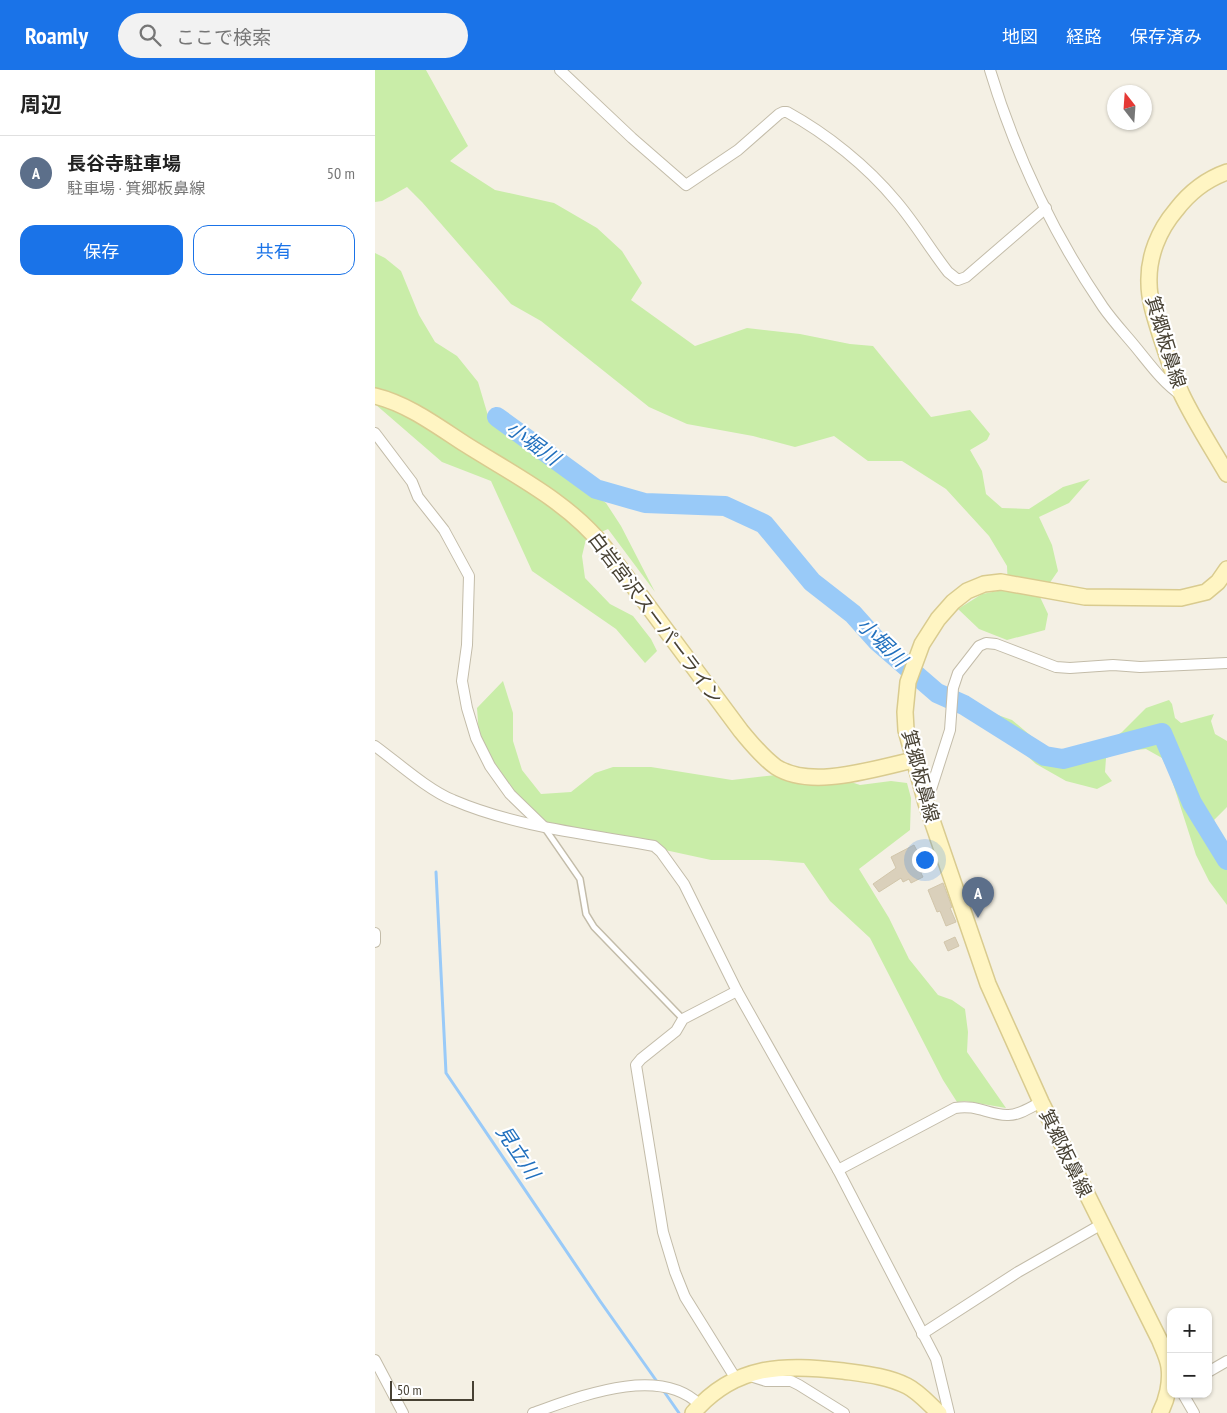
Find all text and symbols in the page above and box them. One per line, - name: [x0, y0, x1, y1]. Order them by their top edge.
- search box: [118, 13, 468, 58]
- text: Roamly: [25, 20, 88, 51]
- icon: search: [136, 21, 164, 49]
- text: ここで検索: [176, 25, 271, 49]
- text: 地図: [1002, 25, 1038, 48]
- text: 経路: [1066, 25, 1102, 48]
- text: 保存済み: [1130, 25, 1202, 48]
- north arrow: [1107, 85, 1152, 130]
- text: 周辺: [20, 91, 62, 118]
- text: 長谷寺駐車場: [67, 151, 181, 175]
- text: A: [32, 163, 40, 183]
- text: 50 m: [327, 163, 355, 183]
- text: 駐車場 · 箕郷板鼻線: [67, 178, 205, 198]
- button: 保存: [20, 225, 183, 275]
- button: 共有: [193, 225, 355, 275]
- street label: 箕郷板鼻線: [1141, 293, 1191, 391]
- water label: 小堀川: [501, 415, 567, 472]
- street label: 白岩宮沢スーパーライン: [584, 527, 728, 709]
- water label: 小堀川: [851, 612, 914, 674]
- street label: 箕郷板鼻線: [897, 727, 945, 825]
- your location: [912, 847, 938, 873]
- pin: A: [962, 877, 994, 918]
- street label: 箕郷板鼻線: [1034, 1105, 1098, 1201]
- water label: 見立川: [490, 1120, 547, 1186]
- map controls: [1167, 1308, 1212, 1398]
- button: +: [1167, 1308, 1212, 1353]
- button: −: [1167, 1353, 1212, 1398]
- scale bar: [390, 1378, 474, 1401]
- text: 50 m: [397, 1381, 422, 1399]

